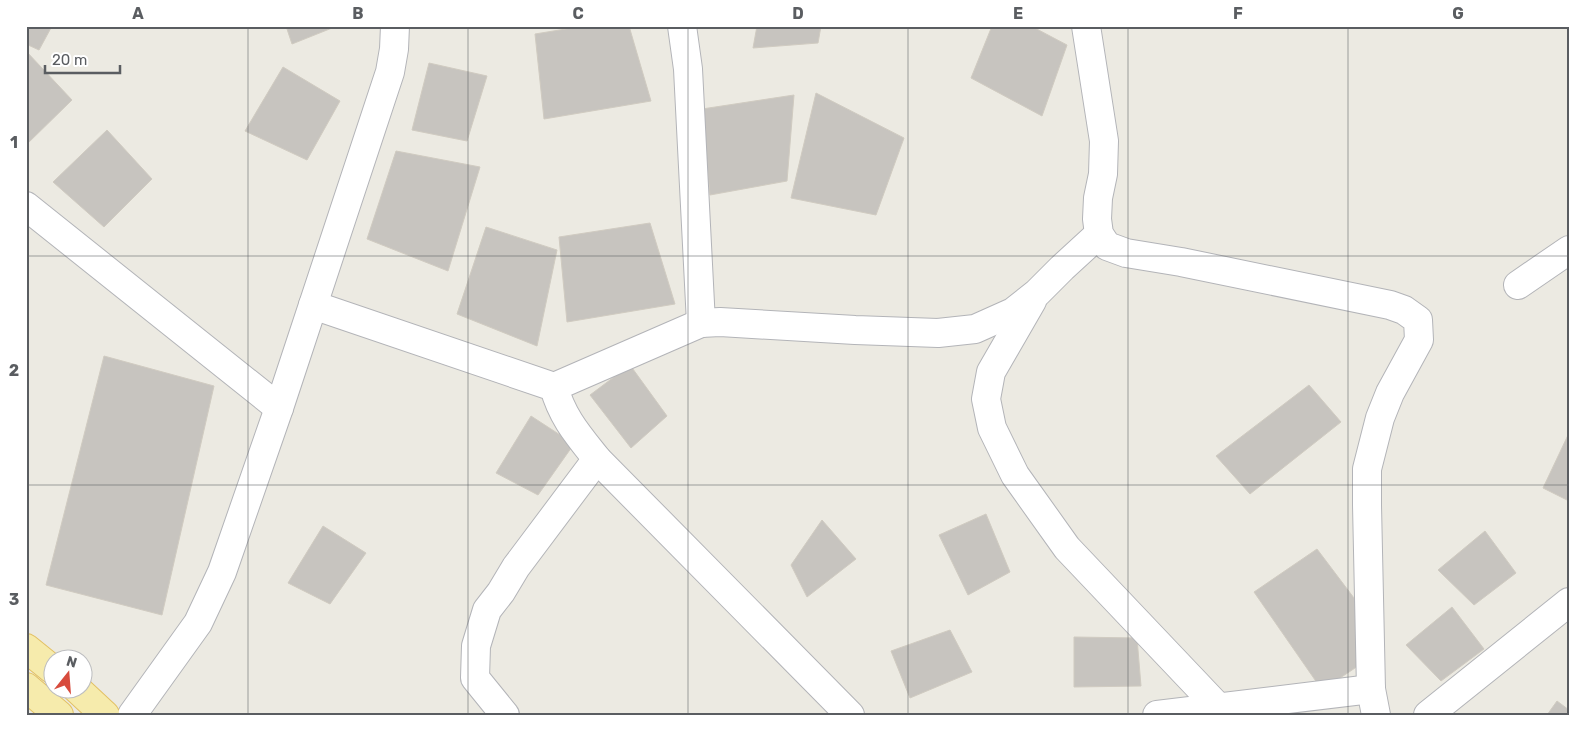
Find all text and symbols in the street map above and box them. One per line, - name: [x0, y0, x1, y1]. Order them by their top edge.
- text: A: [132, 4, 144, 23]
- text: B: [352, 4, 364, 23]
- text: C: [572, 4, 584, 23]
- text: D: [792, 4, 804, 23]
- text: E: [1013, 4, 1023, 23]
- text: F: [1233, 4, 1243, 23]
- text: G: [1452, 4, 1464, 23]
- scale bar: [45, 42, 120, 74]
- text: 20 m: [52, 51, 87, 69]
- text: 1: [10, 133, 18, 152]
- text: 2: [9, 361, 19, 380]
- text: 3: [9, 590, 19, 609]
- north arrow: [42, 648, 92, 698]
- text: N: [64, 652, 79, 672]

